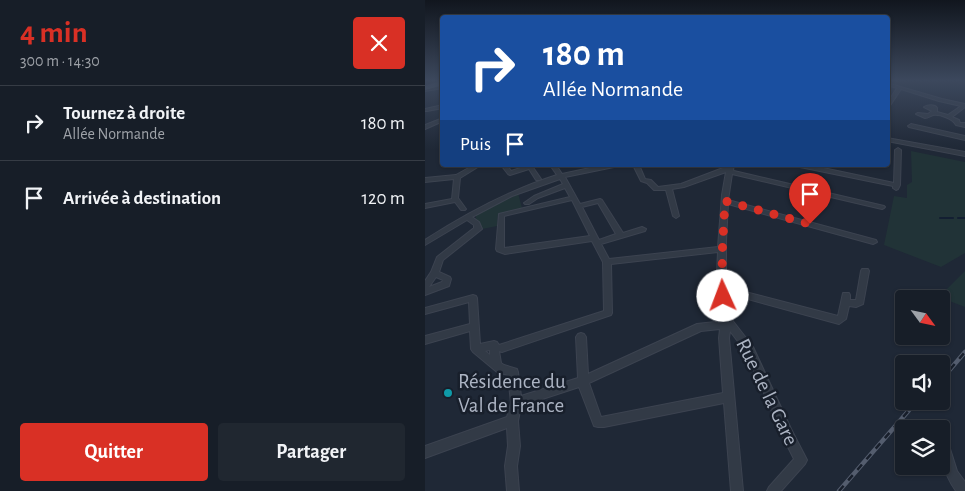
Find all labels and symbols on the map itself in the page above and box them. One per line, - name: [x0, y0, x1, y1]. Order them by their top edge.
- pin: [789, 173, 831, 224]
- position arrow: [696, 269, 748, 321]
- north arrow: [895, 290, 950, 345]
- street label: Rue de la Gare: [732, 335, 802, 449]
- place label: Résidence du Val de France: [458, 371, 566, 416]
- marker: Résidence du Val de France: [442, 387, 454, 399]

